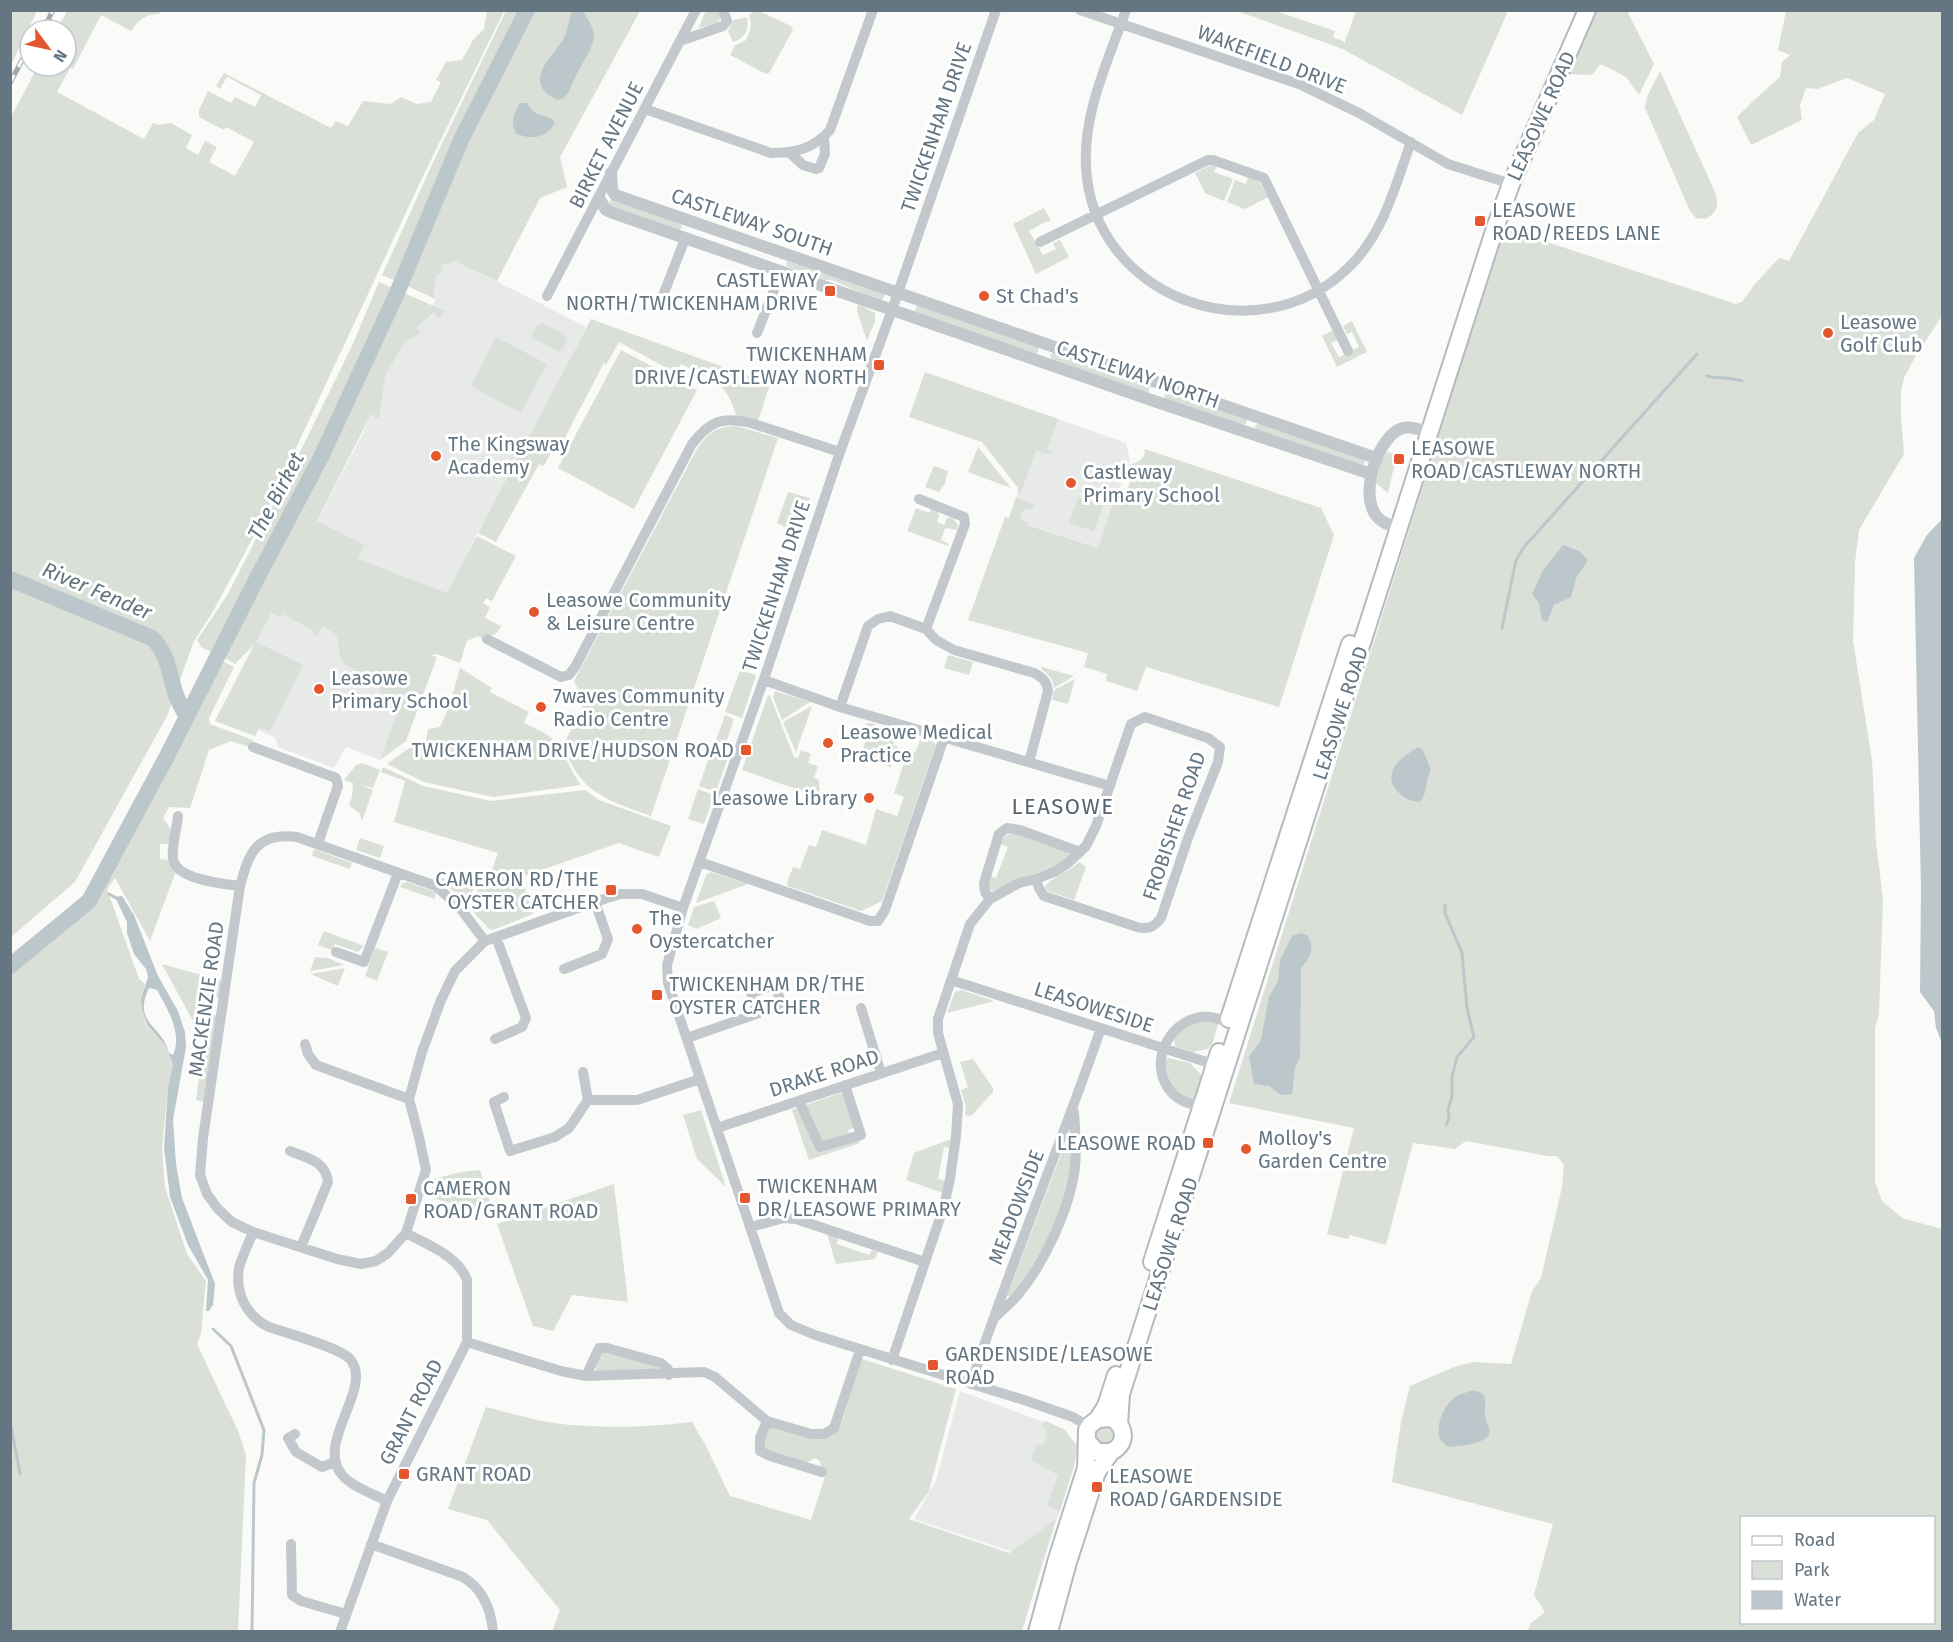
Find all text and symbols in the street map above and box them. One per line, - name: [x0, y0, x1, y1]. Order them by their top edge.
- north arrow: [18, 18, 78, 78]
- street label: WAKEFIELD DRIVE: [1194, 20, 1350, 98]
- street label: TWICKENHAM DRIVE: [896, 39, 976, 215]
- text: N: [49, 46, 71, 66]
- street label: LEASOWE ROAD: [1502, 47, 1580, 185]
- street label: BIRKET AVENUE: [564, 78, 648, 212]
- street label: CASTLEWAY SOUTH: [668, 183, 836, 261]
- place label: LEASOWE ROAD/REEDS LANE: [1492, 198, 1661, 245]
- marker: LEASOWE ROAD/REEDS LANE: [1473, 214, 1487, 228]
- place label: CASTLEWAY NORTH/TWICKENHAM DRIVE: [566, 268, 818, 315]
- marker: CASTLEWAY NORTH/TWICKENHAM DRIVE: [823, 284, 837, 298]
- place label: St Chad's: [996, 284, 1079, 308]
- marker: St Chad's: [977, 289, 991, 303]
- place label: Leasowe Golf Club: [1840, 310, 1923, 357]
- marker: Leasowe Golf Club: [1821, 326, 1835, 340]
- street label: CASTLEWAY NORTH: [1053, 335, 1223, 413]
- place label: TWICKENHAM DRIVE/CASTLEWAY NORTH: [634, 342, 867, 389]
- marker: TWICKENHAM DRIVE/CASTLEWAY NORTH: [872, 358, 886, 372]
- place label: The Kingsway Academy: [448, 432, 570, 479]
- place label: LEASOWE ROAD/CASTLEWAY NORTH: [1411, 436, 1641, 483]
- water label: The Birket: [242, 447, 310, 544]
- marker: The Kingsway Academy: [429, 449, 443, 463]
- marker: LEASOWE ROAD/CASTLEWAY NORTH: [1392, 452, 1406, 466]
- place label: Castleway Primary School: [1083, 460, 1220, 507]
- marker: Castleway Primary School: [1064, 476, 1078, 490]
- street label: TWICKENHAM DRIVE: [737, 497, 815, 675]
- water label: River Fender: [38, 556, 157, 626]
- place label: Leasowe Community & Leisure Centre: [546, 588, 731, 635]
- marker: Leasowe Community & Leisure Centre: [527, 605, 541, 619]
- street label: LEASOWE ROAD: [1307, 643, 1373, 783]
- place label: Leasowe Primary School: [331, 666, 468, 713]
- marker: Leasowe Primary School: [312, 682, 326, 696]
- place label: 7waves Community Radio Centre: [553, 684, 725, 731]
- marker: 7waves Community Radio Centre: [534, 700, 548, 714]
- place label: Leasowe Medical Practice: [840, 720, 992, 767]
- marker: Leasowe Medical Practice: [821, 736, 835, 750]
- place label: TWICKENHAM DRIVE/HUDSON ROAD: [412, 738, 734, 762]
- marker: TWICKENHAM DRIVE/HUDSON ROAD: [739, 743, 753, 757]
- street label: FROBISHER ROAD: [1137, 748, 1211, 904]
- place label: Leasowe Library: [712, 786, 857, 810]
- marker: Leasowe Library: [862, 791, 876, 805]
- district label: LEASOWE: [1012, 793, 1115, 820]
- place label: CAMERON RD/THE OYSTER CATCHER: [435, 867, 599, 914]
- marker: CAMERON RD/THE OYSTER CATCHER: [604, 883, 618, 897]
- place label: The Oystercatcher: [649, 906, 774, 953]
- street label: MACKENZIE ROAD: [183, 920, 229, 1078]
- marker: The Oystercatcher: [630, 922, 644, 936]
- place label: TWICKENHAM DR/THE OYSTER CATCHER: [669, 972, 865, 1019]
- street label: LEASOWESIDE: [1031, 976, 1157, 1038]
- marker: TWICKENHAM DR/THE OYSTER CATCHER: [650, 988, 664, 1002]
- street label: DRAKE ROAD: [766, 1044, 882, 1102]
- place label: Molloy's Garden Centre: [1258, 1126, 1387, 1173]
- place label: LEASOWE ROAD: [1057, 1131, 1196, 1155]
- marker: LEASOWE ROAD: [1201, 1136, 1215, 1150]
- marker: Molloy's Garden Centre: [1239, 1142, 1253, 1156]
- street label: MEADOWSIDE: [983, 1146, 1049, 1268]
- place label: TWICKENHAM DR/LEASOWE PRIMARY: [757, 1174, 961, 1221]
- street label: LEASOWE ROAD: [1137, 1174, 1203, 1314]
- place label: CAMERON ROAD/GRANT ROAD: [423, 1176, 598, 1223]
- marker: TWICKENHAM DR/LEASOWE PRIMARY: [738, 1191, 752, 1205]
- marker: CAMERON ROAD/GRANT ROAD: [404, 1192, 418, 1206]
- place label: GARDENSIDE/LEASOWE ROAD: [945, 1342, 1153, 1389]
- street label: GRANT ROAD: [374, 1355, 448, 1469]
- marker: GARDENSIDE/LEASOWE ROAD: [926, 1358, 940, 1372]
- place label: GRANT ROAD: [416, 1462, 531, 1486]
- place label: LEASOWE ROAD/GARDENSIDE: [1109, 1464, 1283, 1511]
- marker: GRANT ROAD: [397, 1467, 411, 1481]
- marker: LEASOWE ROAD/GARDENSIDE: [1090, 1480, 1104, 1494]
- legend: [1740, 1516, 1935, 1624]
- text: Road: [1794, 1529, 1836, 1551]
- text: Park: [1794, 1559, 1830, 1581]
- text: Water: [1794, 1589, 1841, 1611]

